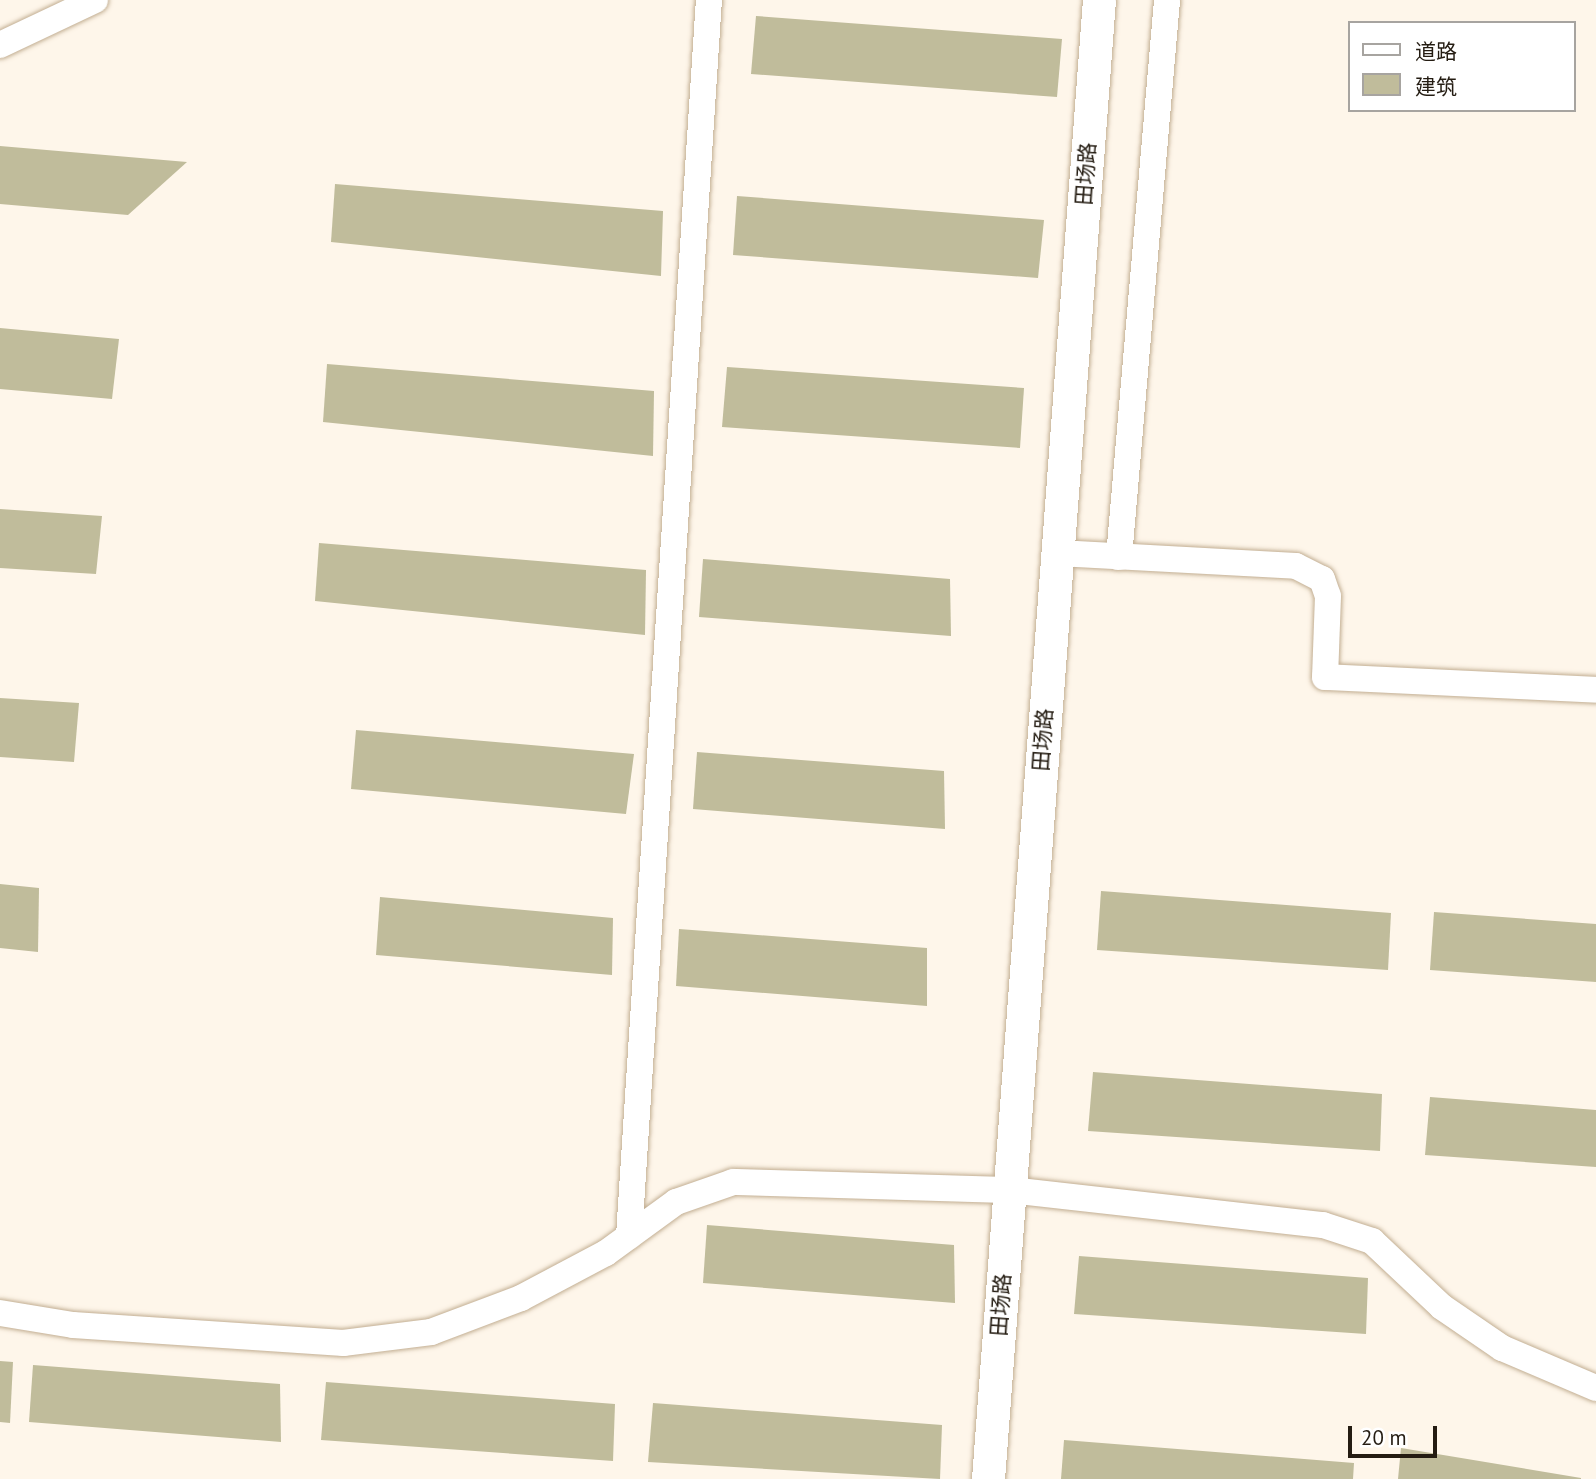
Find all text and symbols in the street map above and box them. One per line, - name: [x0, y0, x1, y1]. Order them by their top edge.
- legend: [1348, 21, 1575, 112]
- text: 道路: [1415, 38, 1457, 65]
- text: 建筑: [1415, 73, 1457, 100]
- street label: 田场路: [1071, 142, 1101, 206]
- street label: 田场路: [1028, 708, 1058, 772]
- street label: 田场路: [986, 1273, 1016, 1337]
- scale bar: [1351, 1412, 1440, 1456]
- text: 20 m: [1361, 1424, 1407, 1451]

